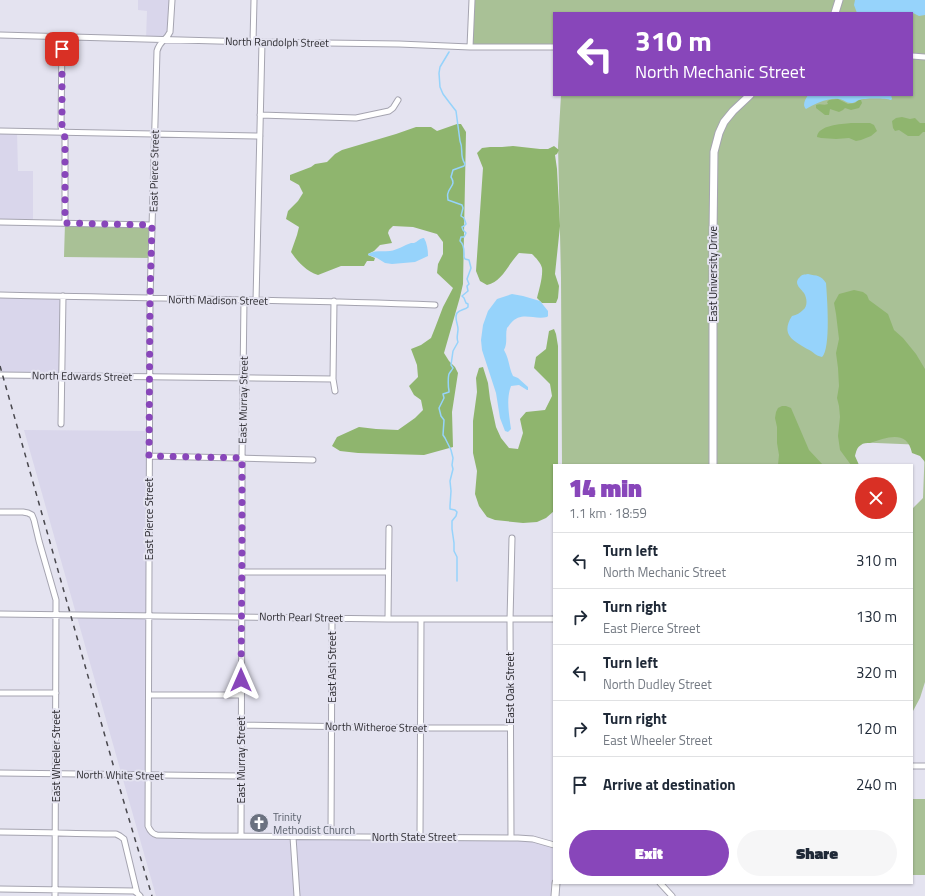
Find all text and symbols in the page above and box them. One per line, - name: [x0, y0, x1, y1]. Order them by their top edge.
- text: 310 m: [635, 19, 712, 62]
- icon: left: [569, 28, 621, 80]
- pin: [45, 32, 79, 66]
- street label: North Randolph Street: [225, 33, 329, 51]
- icon: arrive: [51, 38, 73, 60]
- text: North Mechanic Street: [635, 58, 805, 85]
- street label: East Pierce Street: [145, 130, 163, 212]
- street label: East University Drive: [705, 226, 721, 322]
- street label: North Madison Street: [168, 291, 268, 309]
- street label: East Murray Street: [234, 356, 252, 444]
- street label: North Edwards Street: [32, 367, 132, 385]
- text: 14 min: [569, 470, 642, 506]
- button: close: [855, 477, 897, 519]
- street label: East Pierce Street: [141, 478, 157, 560]
- text: 1.1 km · 18:59: [569, 503, 647, 523]
- text: Turn left: [603, 539, 658, 562]
- text: 310 m: [856, 549, 897, 572]
- icon: left: [569, 550, 591, 572]
- text: North Mechanic Street: [603, 562, 726, 582]
- text: Turn right: [603, 595, 667, 618]
- text: 130 m: [856, 605, 897, 628]
- icon: right: [569, 606, 591, 628]
- street label: North Pearl Street: [259, 608, 343, 626]
- text: East Pierce Street: [603, 618, 700, 638]
- street label: East Ash Street: [324, 631, 340, 703]
- text: Turn left: [603, 651, 658, 674]
- street label: East Oak Street: [502, 652, 518, 724]
- position arrow: [220, 659, 262, 701]
- text: 320 m: [856, 661, 897, 684]
- icon: left: [569, 662, 591, 684]
- text: North Dudley Street: [603, 674, 712, 694]
- text: Turn right: [603, 707, 667, 730]
- street label: East Wheeler Street: [48, 710, 64, 802]
- street label: East Murray Street: [233, 716, 249, 804]
- text: 120 m: [856, 717, 897, 740]
- street label: North Witheroe Street: [325, 718, 428, 736]
- icon: right: [569, 718, 591, 740]
- text: East Wheeler Street: [603, 730, 712, 750]
- street label: North White Street: [76, 766, 164, 784]
- text: Arrive at destination: [603, 773, 736, 796]
- text: 240 m: [856, 773, 897, 796]
- icon: arrive: [569, 774, 591, 796]
- place label: Trinity Methodist Church: [273, 809, 355, 838]
- church icon: Trinity Methodist Church: [248, 812, 270, 834]
- street label: North State Street: [372, 829, 456, 845]
- button: Exit: [569, 830, 729, 876]
- button: Share: [737, 830, 897, 876]

